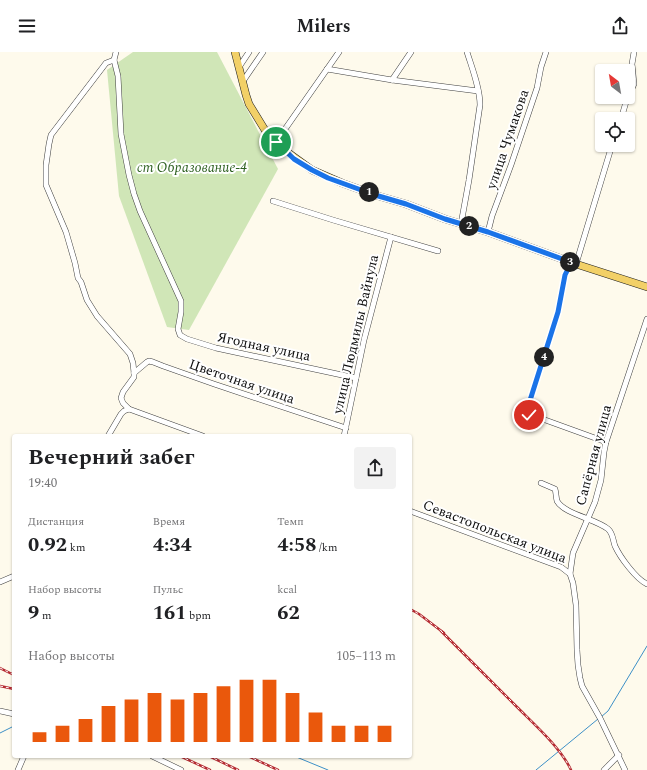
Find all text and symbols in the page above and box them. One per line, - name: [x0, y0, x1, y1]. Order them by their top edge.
- text: Milers: [296, 13, 351, 40]
- icon: menu: [16, 15, 38, 37]
- icon: share: [609, 15, 631, 37]
- north arrow: [595, 64, 635, 104]
- map controls: [595, 64, 635, 152]
- street label: улица Чумакова: [480, 86, 534, 193]
- button: locate: [595, 112, 635, 152]
- pin: [259, 125, 293, 159]
- icon: arrive: [265, 131, 287, 153]
- park label: ст Образование-4: [137, 157, 247, 178]
- pin: 1: [359, 182, 379, 202]
- text: 1: [366, 183, 372, 200]
- pin: 2: [459, 216, 479, 236]
- text: 2: [466, 217, 472, 234]
- street label: улица Людмилы Вайнула: [327, 252, 384, 417]
- pin: 3: [560, 252, 580, 272]
- text: 3: [567, 253, 573, 270]
- street label: Ягодная улица: [215, 326, 313, 367]
- pin: 4: [534, 347, 554, 367]
- text: 4: [541, 348, 547, 365]
- street label: Цветочная улица: [186, 354, 298, 409]
- pin: [512, 398, 546, 432]
- street label: Сапёрная улица: [570, 402, 617, 508]
- icon: check: [518, 404, 540, 426]
- text: Вечерний забег: [28, 441, 195, 474]
- button: share: [354, 447, 396, 489]
- text: 19:40: [28, 473, 57, 493]
- street label: Севастопольская улица: [420, 494, 570, 569]
- text: Дистанция: [28, 513, 84, 530]
- text: Время: [153, 513, 185, 530]
- text: Темп: [277, 513, 304, 530]
- text: 0.92: [28, 530, 67, 560]
- text: 4:34: [153, 530, 192, 560]
- text: 4:58: [277, 530, 316, 560]
- text: km: [67, 539, 85, 556]
- text: /km: [316, 539, 337, 556]
- text: Набор высоты: [28, 581, 102, 598]
- text: Пульс: [153, 581, 183, 598]
- text: kcal: [277, 581, 297, 598]
- text: 9: [28, 598, 39, 628]
- text: 161: [153, 598, 186, 628]
- text: 62: [277, 598, 300, 628]
- text: m: [39, 607, 51, 624]
- text: bpm: [186, 607, 211, 624]
- text: Набор высоты: [28, 646, 115, 666]
- text: 105–113 m: [336, 646, 396, 666]

